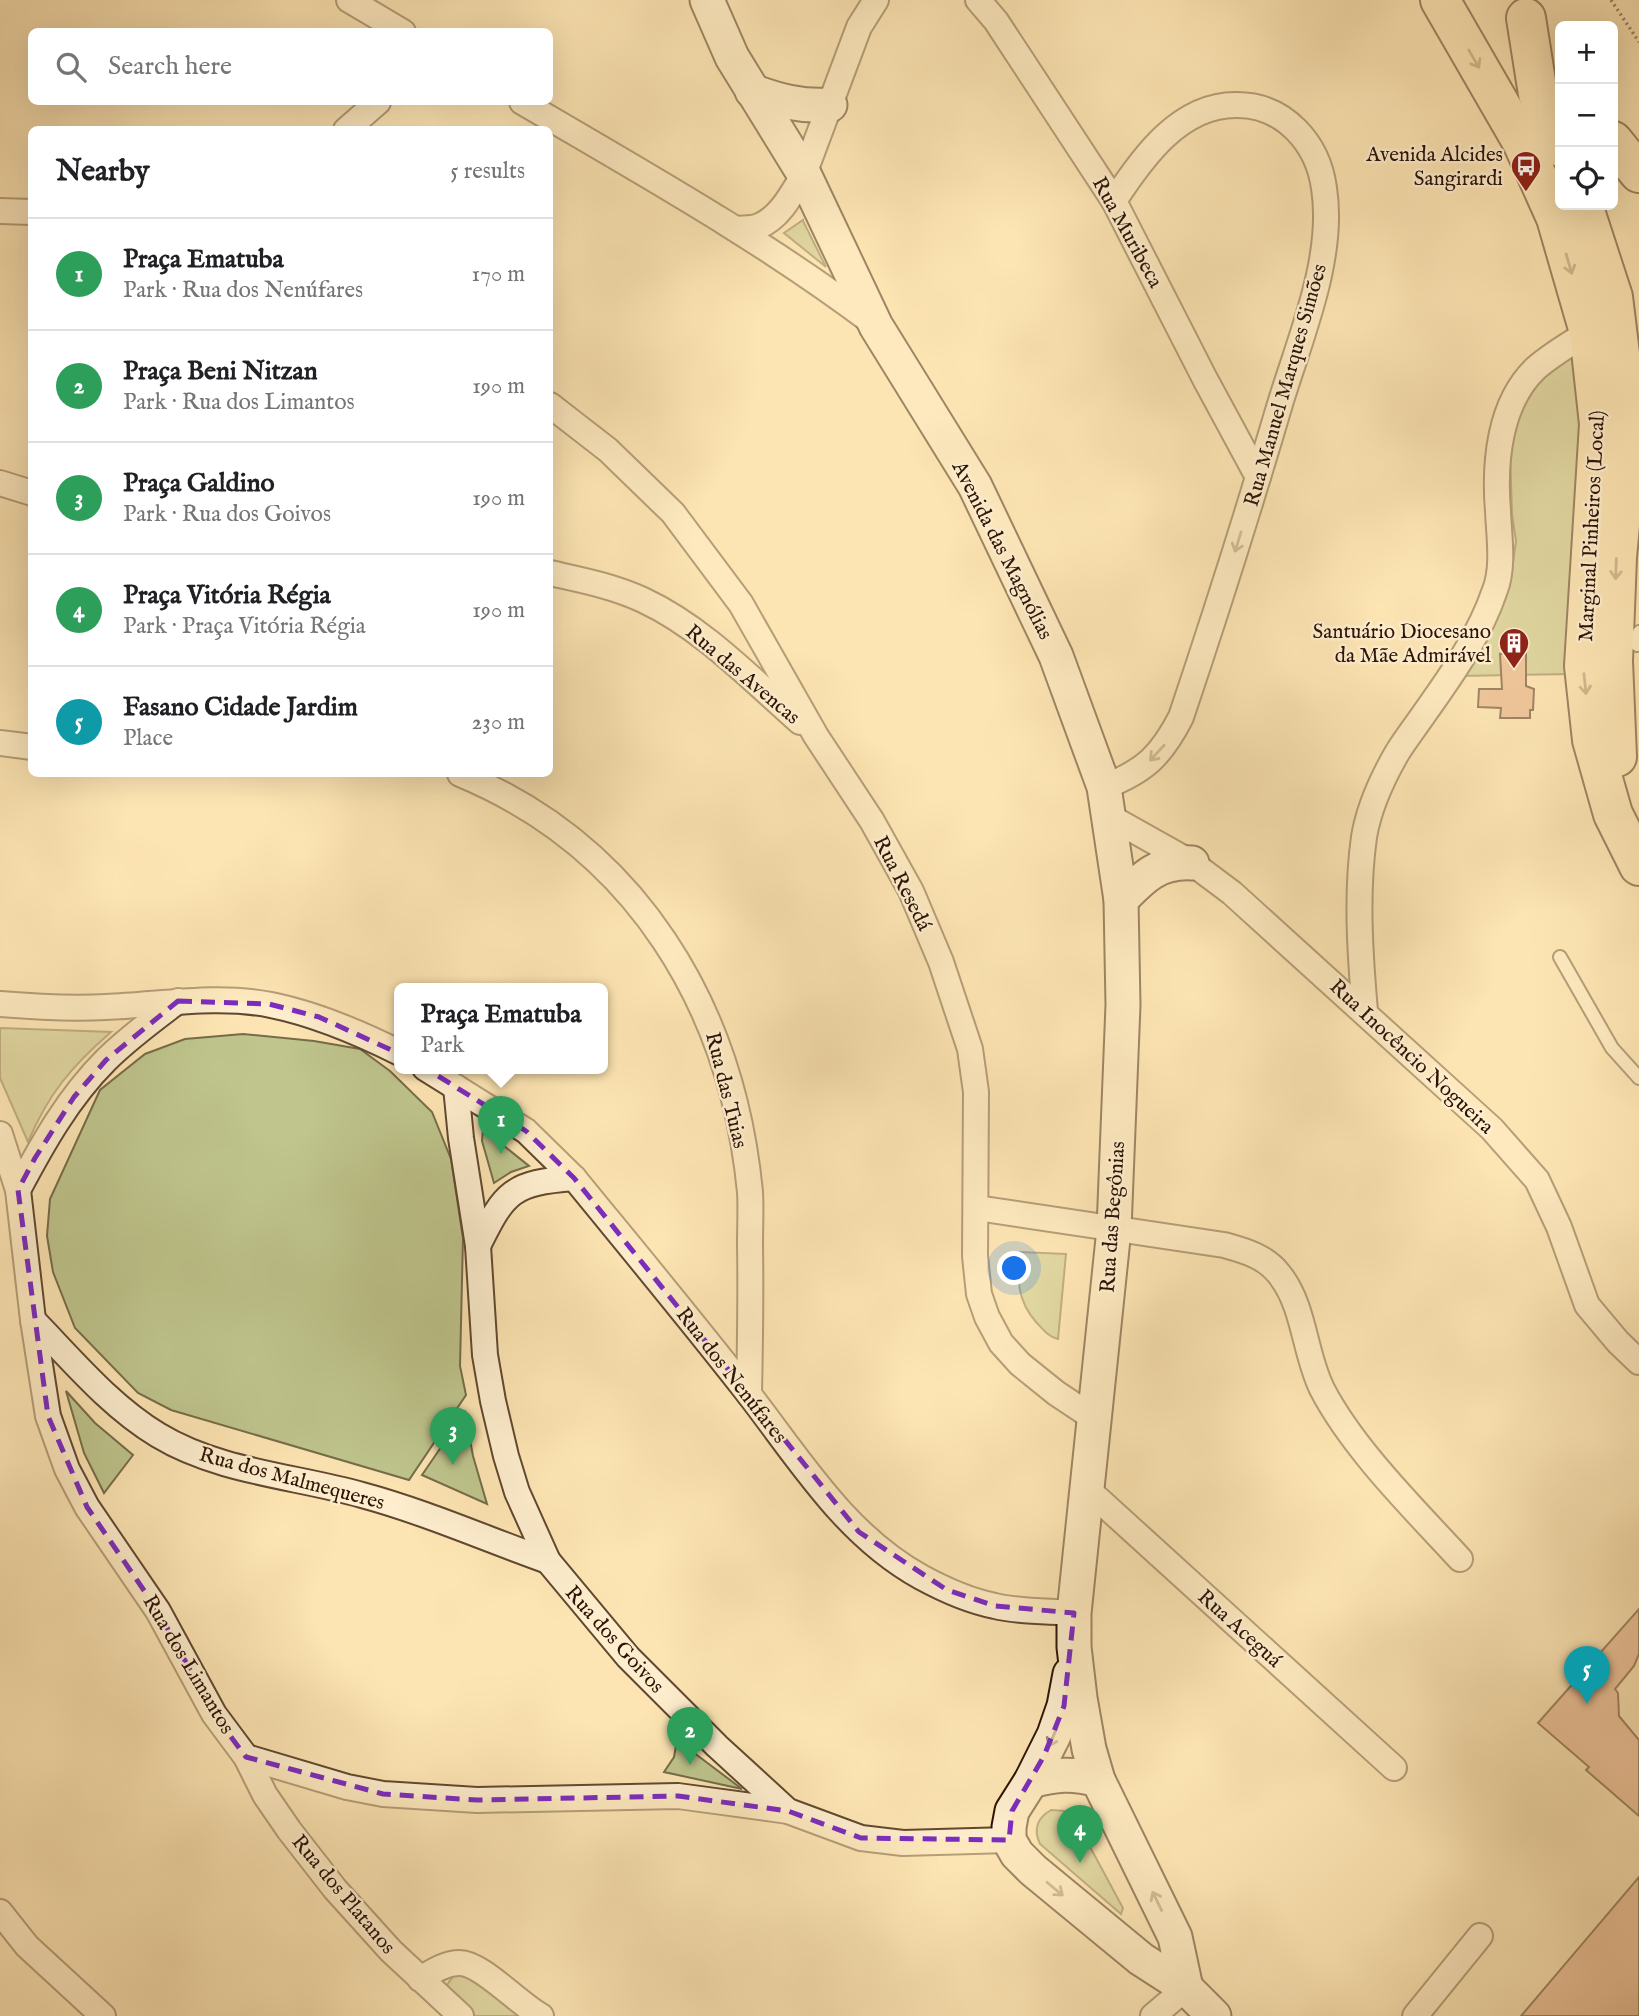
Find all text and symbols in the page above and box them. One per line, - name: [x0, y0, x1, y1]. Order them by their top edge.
- map controls: [1555, 21, 1618, 210]
- button: +: [1555, 21, 1618, 84]
- search box: [28, 28, 553, 105]
- icon: search: [52, 48, 90, 86]
- one-way arrow: [1467, 48, 1481, 68]
- text: Search here: [108, 50, 232, 83]
- button: −: [1555, 84, 1618, 147]
- place label: Avenida Alcides Sangirardi: [1365, 142, 1503, 193]
- button: locate: [1555, 147, 1618, 210]
- bus stop icon: Avenida Alcides Sangirardi: [1509, 149, 1543, 193]
- text: Nearby: [56, 153, 149, 191]
- text: 5 results: [450, 157, 525, 186]
- street label: Rua Muribeca: [1085, 172, 1169, 294]
- text: Praça Ematuba: [123, 243, 284, 276]
- one-way arrow: [1564, 253, 1577, 275]
- text: 1: [75, 260, 83, 289]
- text: 170 m: [472, 260, 525, 289]
- street label: Rua Manuel Marques Simões: [1239, 261, 1334, 510]
- text: Park · Rua dos Nenúfares: [123, 276, 363, 305]
- text: Praça Beni Nitzan: [123, 355, 318, 388]
- text: 2: [74, 372, 84, 401]
- text: 190 m: [472, 372, 525, 401]
- text: Park · Rua dos Limantos: [123, 388, 355, 417]
- street label: Marginal Pinheiros (Local): [1573, 410, 1612, 642]
- street label: Avenida das Magnólias: [944, 456, 1058, 645]
- text: Praça Galdino: [123, 467, 275, 500]
- text: 3: [75, 484, 83, 513]
- text: 190 m: [472, 484, 525, 513]
- text: Park · Rua dos Goivos: [123, 500, 331, 529]
- one-way arrow: [1231, 531, 1244, 553]
- one-way arrow: [1610, 557, 1623, 580]
- text: Praça Vitória Régia: [123, 579, 331, 612]
- text: 4: [73, 596, 85, 625]
- text: 190 m: [472, 596, 525, 625]
- text: Park · Praça Vitória Régia: [123, 612, 366, 641]
- street label: Rua das Avencas: [679, 619, 805, 731]
- place label: Santuário Diocesano da Mãe Admirável: [1312, 619, 1491, 670]
- building icon: Santuário Diocesano da Mãe Admirável: [1497, 626, 1531, 670]
- one-way arrow: [1579, 672, 1592, 695]
- text: Fasano Cidade Jardim: [123, 691, 358, 724]
- text: 5: [75, 708, 83, 737]
- text: 230 m: [472, 708, 525, 737]
- text: Place: [123, 724, 173, 753]
- one-way arrow: [1149, 744, 1166, 761]
- street label: Rua Resedá: [866, 832, 938, 937]
- street label: Rua Inocêncio Nogueira: [1323, 974, 1500, 1141]
- popup: [394, 983, 608, 1074]
- text: Praça Ematuba: [421, 998, 581, 1031]
- street label: Rua das Tuias: [698, 1029, 753, 1151]
- text: Park: [421, 1031, 464, 1060]
- pin: 1: [478, 1096, 524, 1154]
- street label: Rua das Begônias: [1095, 1140, 1132, 1294]
- your location: [997, 1251, 1031, 1285]
- street label: Rua dos Nenúfares: [669, 1302, 792, 1449]
- pin: 3: [430, 1407, 476, 1465]
- street label: Rua dos Malmequeres: [196, 1442, 387, 1517]
- street label: Rua dos Goivos: [558, 1580, 669, 1700]
- street label: Rua Aceguá: [1191, 1584, 1288, 1675]
- street label: Rua dos Limantos: [136, 1590, 240, 1739]
- pin: 5: [1564, 1646, 1610, 1704]
- pin: 2: [667, 1707, 713, 1765]
- one-way arrow: [1045, 1726, 1058, 1747]
- pin: 4: [1057, 1805, 1103, 1863]
- street label: Rua dos Platanos: [285, 1830, 401, 1960]
- one-way arrow: [1046, 1881, 1064, 1897]
- one-way arrow: [1149, 1891, 1163, 1912]

